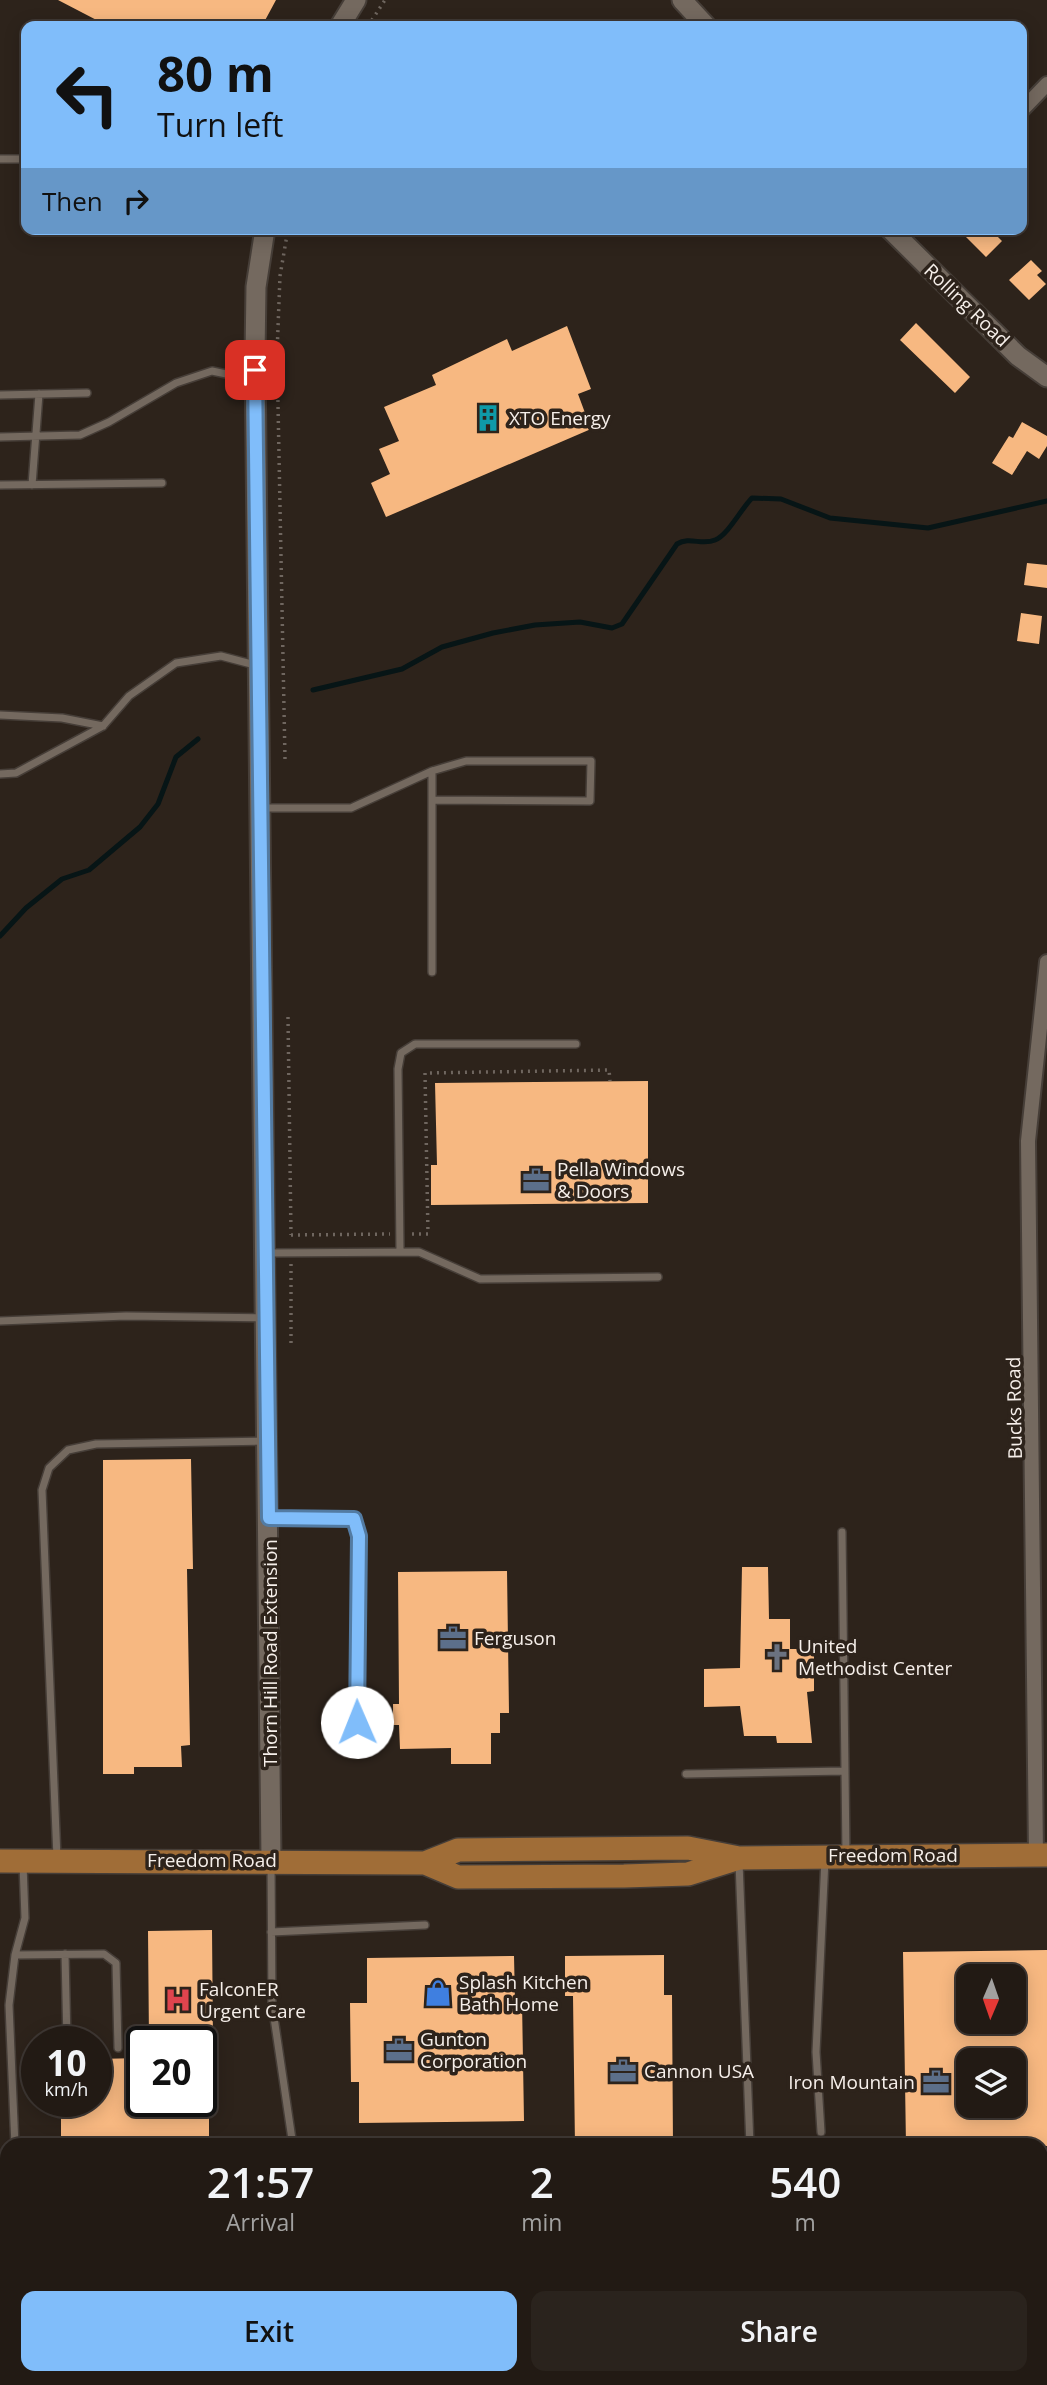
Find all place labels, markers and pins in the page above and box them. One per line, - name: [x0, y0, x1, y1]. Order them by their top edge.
- pin: [225, 340, 285, 400]
- building icon: XTO Energy: [473, 403, 503, 433]
- place label: XTO Energy: [509, 405, 611, 431]
- place label: Pella Windows & Doors: [557, 1156, 685, 1204]
- office icon: Pella Windows & Doors: [521, 1165, 551, 1195]
- office icon: Ferguson: [438, 1623, 468, 1653]
- place label: Ferguson: [474, 1625, 556, 1651]
- place label: United Methodist Center: [798, 1633, 953, 1681]
- church icon: United Methodist Center: [762, 1642, 792, 1672]
- place label: Splash Kitchen Bath Home: [459, 1969, 588, 2017]
- place label: FalconER Urgent Care: [199, 1976, 306, 2024]
- shop icon: Splash Kitchen Bath Home: [423, 1978, 453, 2008]
- hospital icon: FalconER Urgent Care: [163, 1985, 193, 2015]
- place label: Gunton Corporation: [420, 2026, 527, 2074]
- office icon: Gunton Corporation: [384, 2035, 414, 2065]
- office icon: Cannon USA: [608, 2056, 638, 2086]
- place label: Cannon USA: [644, 2058, 754, 2084]
- office icon: Iron Mountain: [921, 2067, 951, 2097]
- place label: Iron Mountain: [788, 2069, 915, 2095]

